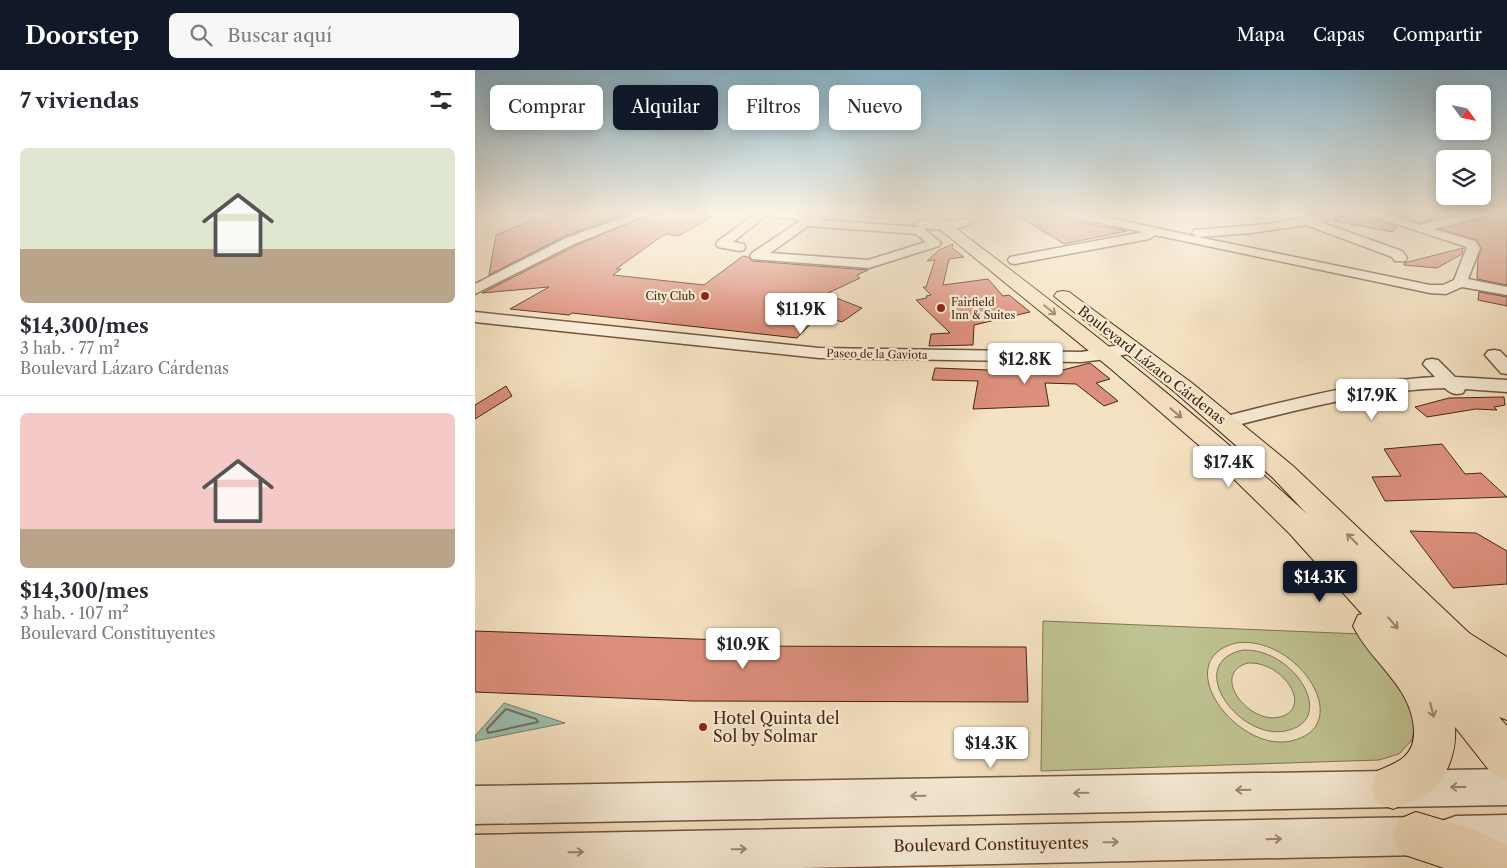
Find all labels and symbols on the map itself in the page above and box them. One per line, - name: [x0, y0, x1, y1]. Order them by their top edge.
- north arrow: [1436, 85, 1491, 140]
- place label: City Club: [645, 289, 695, 303]
- marker: City Club: [699, 290, 711, 302]
- pin: $11.9K: [760, 292, 842, 335]
- place label: Fairfield Inn & Suites: [951, 295, 1015, 322]
- marker: Fairfield Inn & Suites: [935, 302, 947, 314]
- street label: Boulevard Lázaro Cárdenas: [1074, 302, 1230, 428]
- one-way arrow: [1044, 304, 1057, 315]
- pin: $12.8K: [984, 342, 1066, 385]
- street label: Paseo de la Gaviota: [826, 346, 928, 362]
- pin: $17.9K: [1331, 378, 1413, 421]
- one-way arrow: [1169, 407, 1182, 419]
- pin: $17.4K: [1188, 446, 1270, 488]
- one-way arrow: [1346, 533, 1358, 546]
- pin: $14.3K: [1279, 560, 1361, 603]
- one-way arrow: [1387, 616, 1398, 629]
- pin: $10.9K: [702, 628, 784, 670]
- one-way arrow: [1427, 702, 1437, 718]
- place label: Hotel Quinta del Sol by Solmar: [713, 708, 840, 746]
- marker: Hotel Quinta del Sol by Solmar: [697, 721, 709, 733]
- pin: $14.3K: [950, 726, 1032, 769]
- one-way arrow: [1451, 782, 1467, 792]
- one-way arrow: [1236, 785, 1252, 795]
- one-way arrow: [1073, 788, 1090, 798]
- one-way arrow: [911, 791, 927, 801]
- street label: Boulevard Constituyentes: [893, 832, 1089, 856]
- one-way arrow: [1265, 834, 1281, 843]
- one-way arrow: [1102, 837, 1119, 847]
- one-way arrow: [730, 844, 746, 854]
- one-way arrow: [568, 848, 584, 857]

